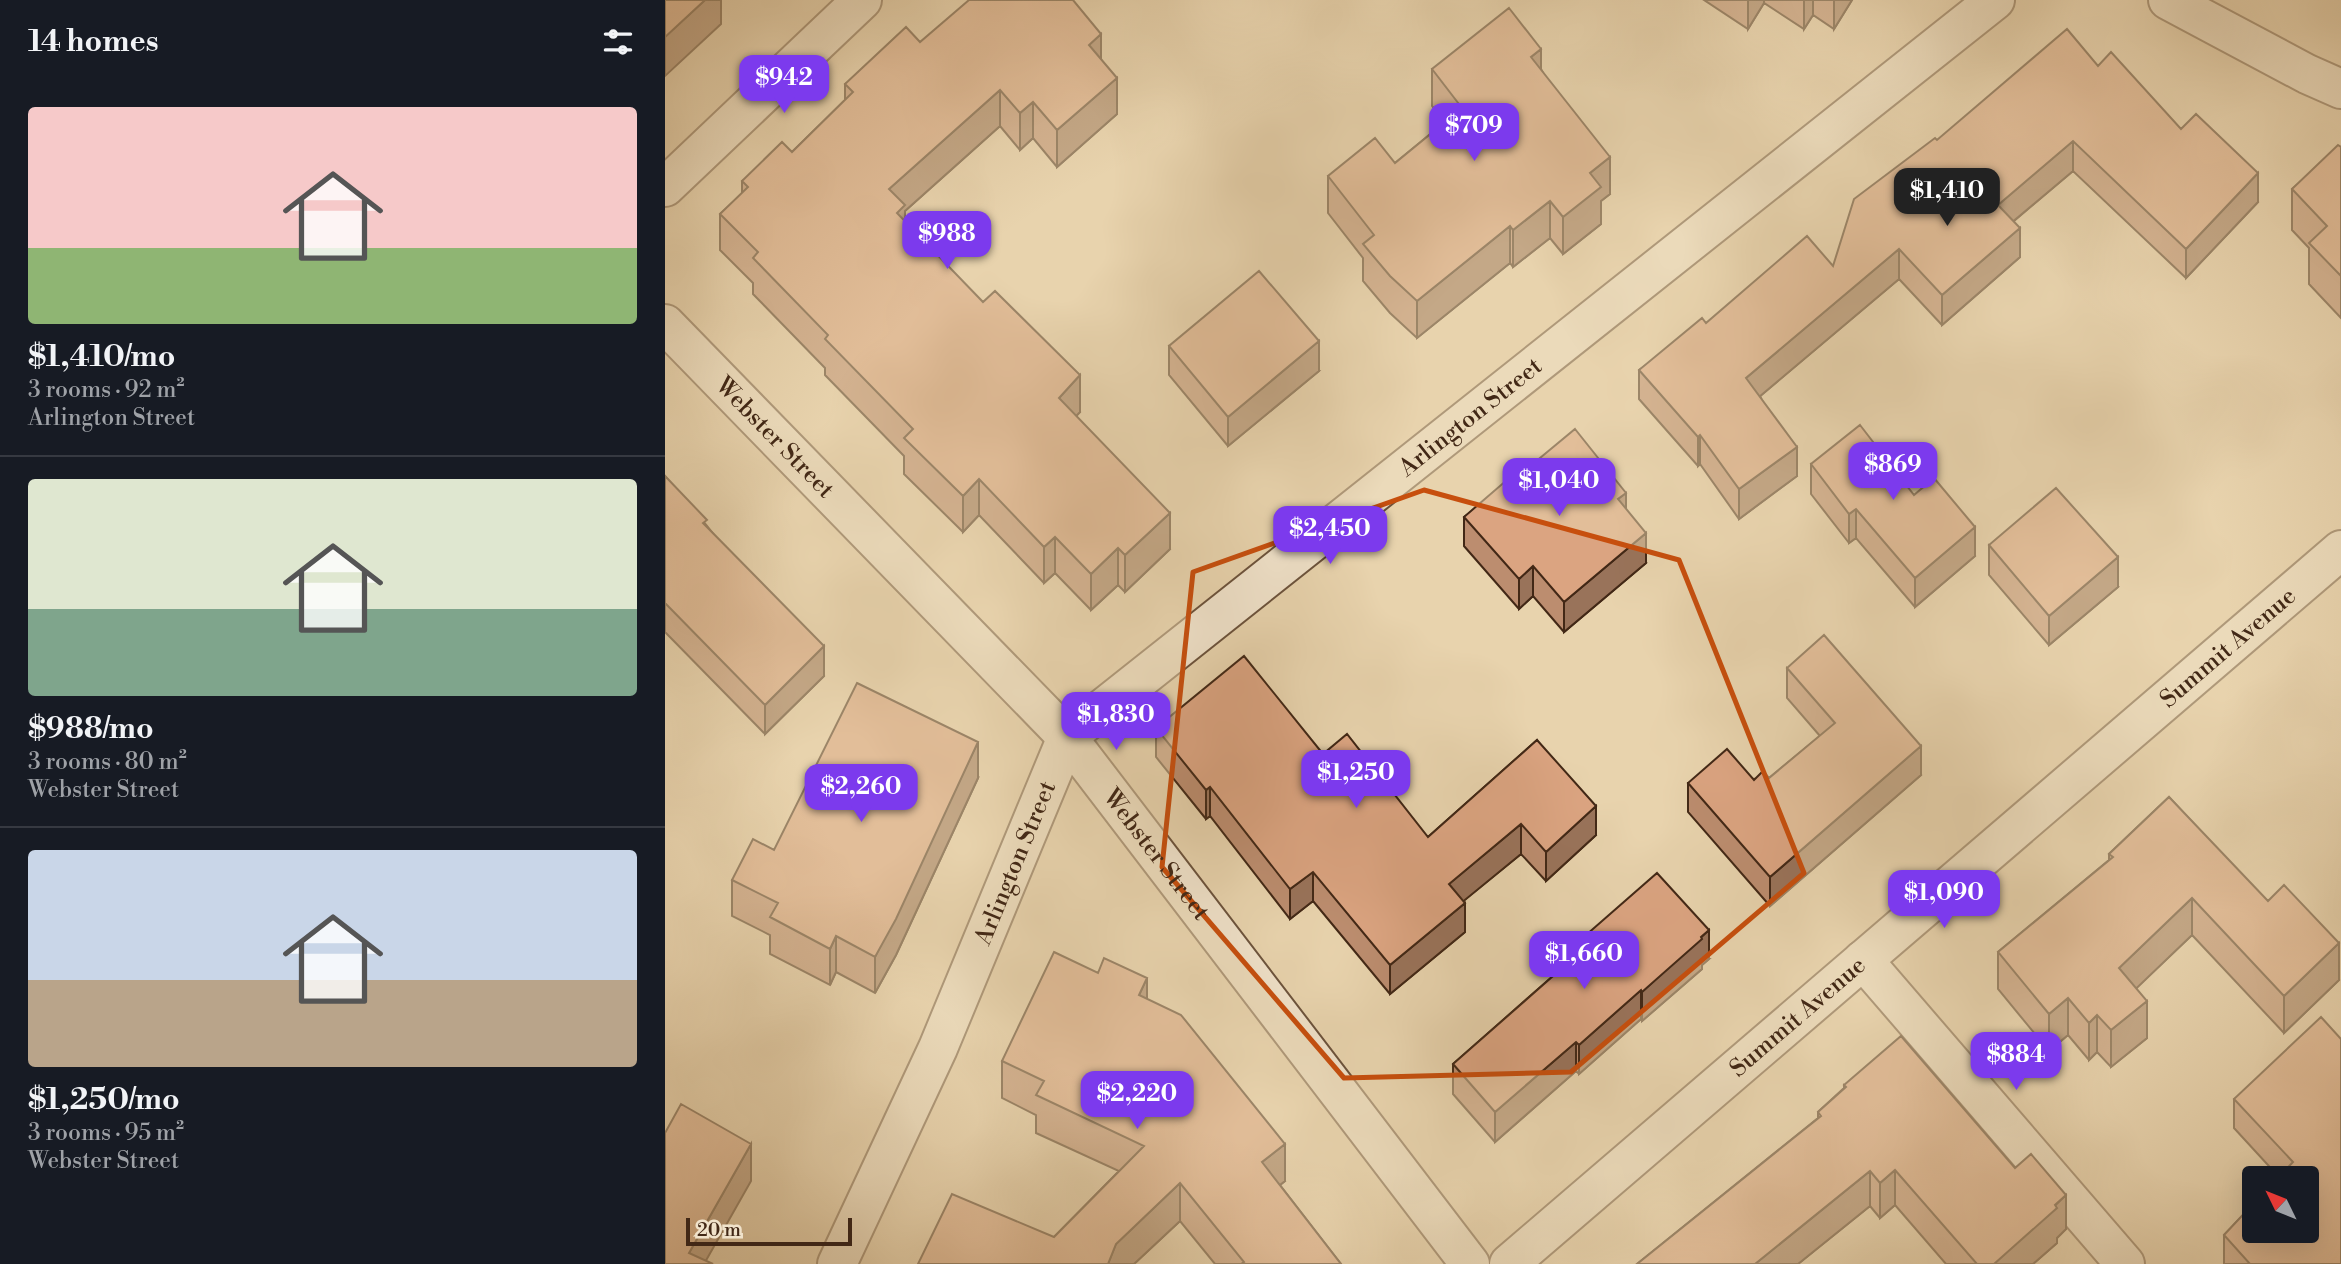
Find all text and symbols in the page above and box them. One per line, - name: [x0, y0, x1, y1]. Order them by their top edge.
- text: 14 homes: [28, 23, 159, 61]
- icon: filters: [599, 23, 637, 61]
- pin: $942: [743, 55, 825, 115]
- text: $942: [755, 64, 813, 92]
- pin: $709: [1433, 104, 1515, 163]
- text: $709: [1445, 112, 1503, 140]
- icon: home: [270, 153, 396, 279]
- pin: $1,410: [1890, 168, 2004, 228]
- text: $1,410: [1910, 177, 1984, 205]
- pin: $988: [906, 212, 988, 271]
- text: $988: [918, 220, 976, 248]
- text: $1,410/mo: [28, 338, 175, 376]
- street label: Arlington Street: [1392, 351, 1549, 484]
- street label: Webster Street: [708, 370, 841, 505]
- text: 3 rooms · 92 m²: [28, 376, 184, 404]
- text: Arlington Street: [28, 404, 195, 432]
- pin: $869: [1852, 442, 1934, 502]
- text: $869: [1864, 451, 1922, 479]
- pin: $1,040: [1502, 458, 1616, 518]
- text: $1,040: [1519, 467, 1599, 495]
- pin: $2,450: [1273, 506, 1387, 566]
- text: $2,450: [1289, 515, 1371, 543]
- icon: home: [270, 525, 396, 651]
- street label: Summit Avenue: [2154, 581, 2302, 715]
- pin: $1,830: [1059, 692, 1173, 752]
- text: $1,830: [1077, 701, 1155, 729]
- text: $988/mo: [28, 710, 154, 748]
- text: 3 rooms · 80 m²: [28, 748, 187, 776]
- pin: $1,250: [1299, 750, 1413, 810]
- text: $1,250: [1317, 759, 1395, 787]
- pin: $2,260: [804, 764, 918, 824]
- text: $2,260: [821, 773, 901, 801]
- text: Webster Street: [28, 776, 179, 804]
- street label: Arlington Street: [968, 776, 1063, 950]
- street label: Webster Street: [1095, 782, 1216, 927]
- pin: $1,090: [1887, 870, 2001, 930]
- text: $1,090: [1904, 879, 1984, 907]
- icon: home: [270, 896, 396, 1022]
- pin: $1,660: [1527, 932, 1641, 991]
- text: $1,660: [1545, 940, 1623, 968]
- street label: Summit Avenue: [1724, 951, 1872, 1084]
- pin: $884: [1975, 1032, 2057, 1092]
- text: $884: [1987, 1041, 2045, 1069]
- pin: $2,220: [1080, 1072, 1194, 1131]
- text: $2,220: [1097, 1080, 1177, 1108]
- text: $1,250/mo: [28, 1081, 180, 1119]
- text: 3 rooms · 95 m²: [28, 1119, 184, 1147]
- text: Webster Street: [28, 1147, 179, 1175]
- north arrow: [2242, 1166, 2319, 1242]
- map controls: [2242, 1166, 2319, 1243]
- scale bar: [686, 1215, 852, 1247]
- text: 20 m: [697, 1218, 741, 1242]

